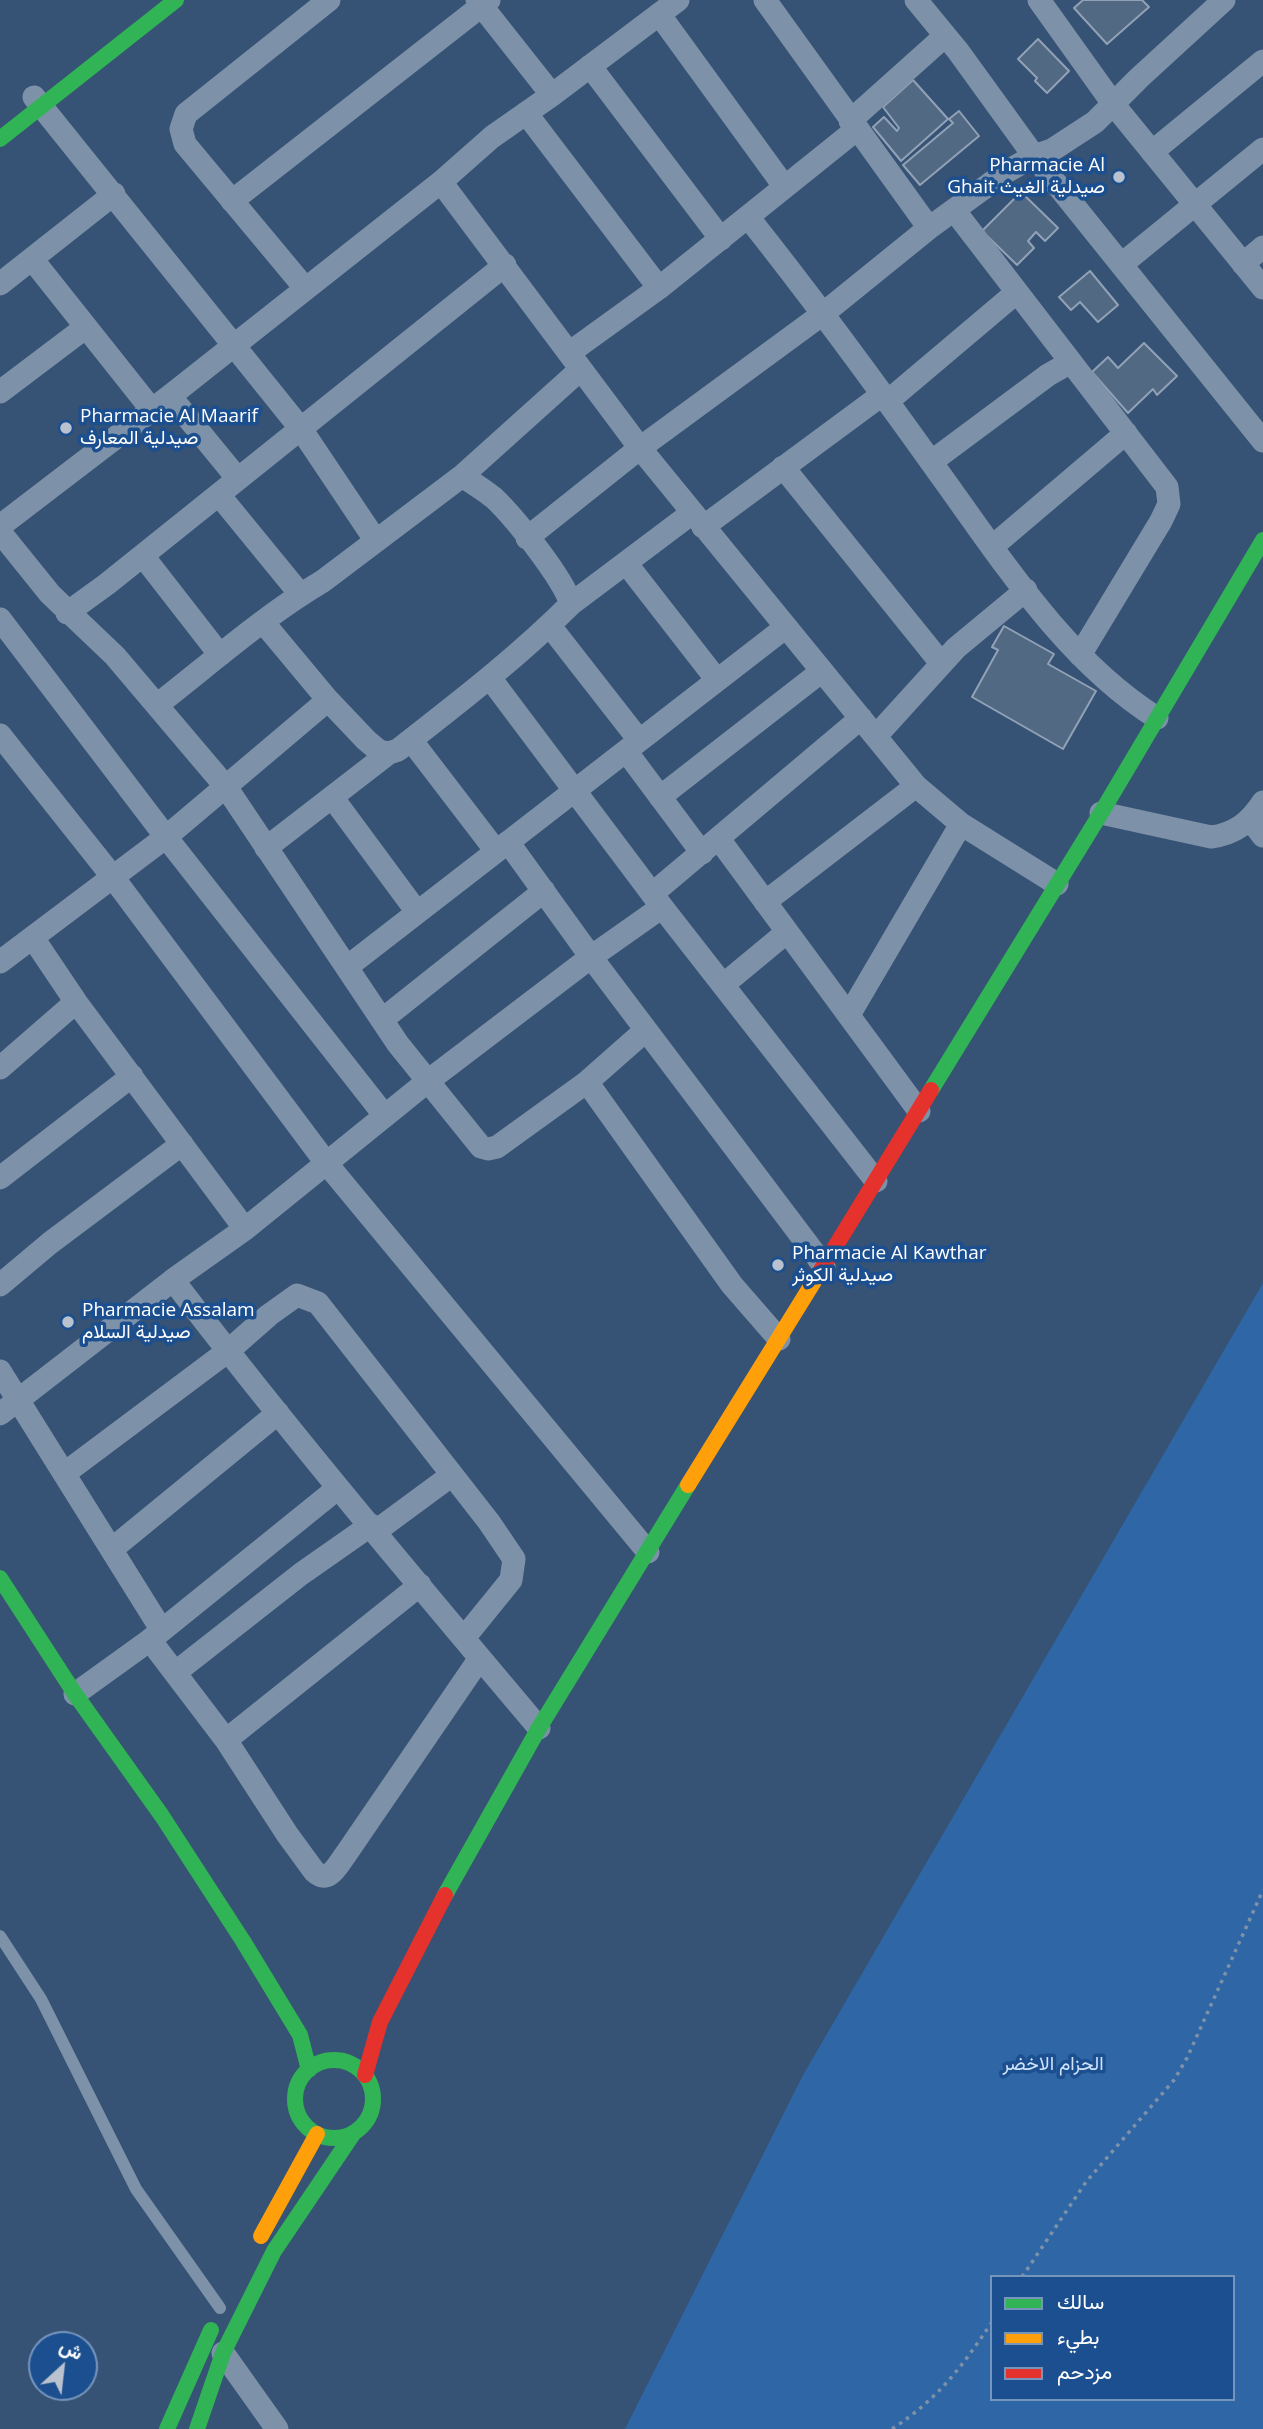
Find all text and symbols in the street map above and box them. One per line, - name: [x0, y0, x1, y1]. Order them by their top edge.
- place label: Pharmacie Al Ghait صيدلية الغيث: [947, 155, 1105, 199]
- marker: Pharmacie Al Ghait صيدلية الغيث: [1111, 169, 1127, 185]
- place label: Pharmacie Al Maarif صيدلية المعارف: [80, 406, 258, 450]
- marker: Pharmacie Al Maarif صيدلية المعارف: [58, 420, 74, 436]
- place label: Pharmacie Al Kawthar صيدلية الكوثر: [792, 1243, 986, 1287]
- marker: Pharmacie Al Kawthar صيدلية الكوثر: [770, 1257, 786, 1273]
- place label: Pharmacie Assalam صيدلية السلام: [82, 1300, 255, 1344]
- marker: Pharmacie Assalam صيدلية السلام: [60, 1314, 76, 1330]
- park label: الحزام الاخضر: [1002, 2054, 1104, 2076]
- legend: [990, 2275, 1235, 2401]
- text: سالك: [1057, 2287, 1104, 2315]
- text: بطيء: [1057, 2322, 1100, 2350]
- north arrow: [28, 2331, 98, 2401]
- text: ش: [56, 2332, 88, 2366]
- text: مزدحم: [1057, 2357, 1112, 2385]

